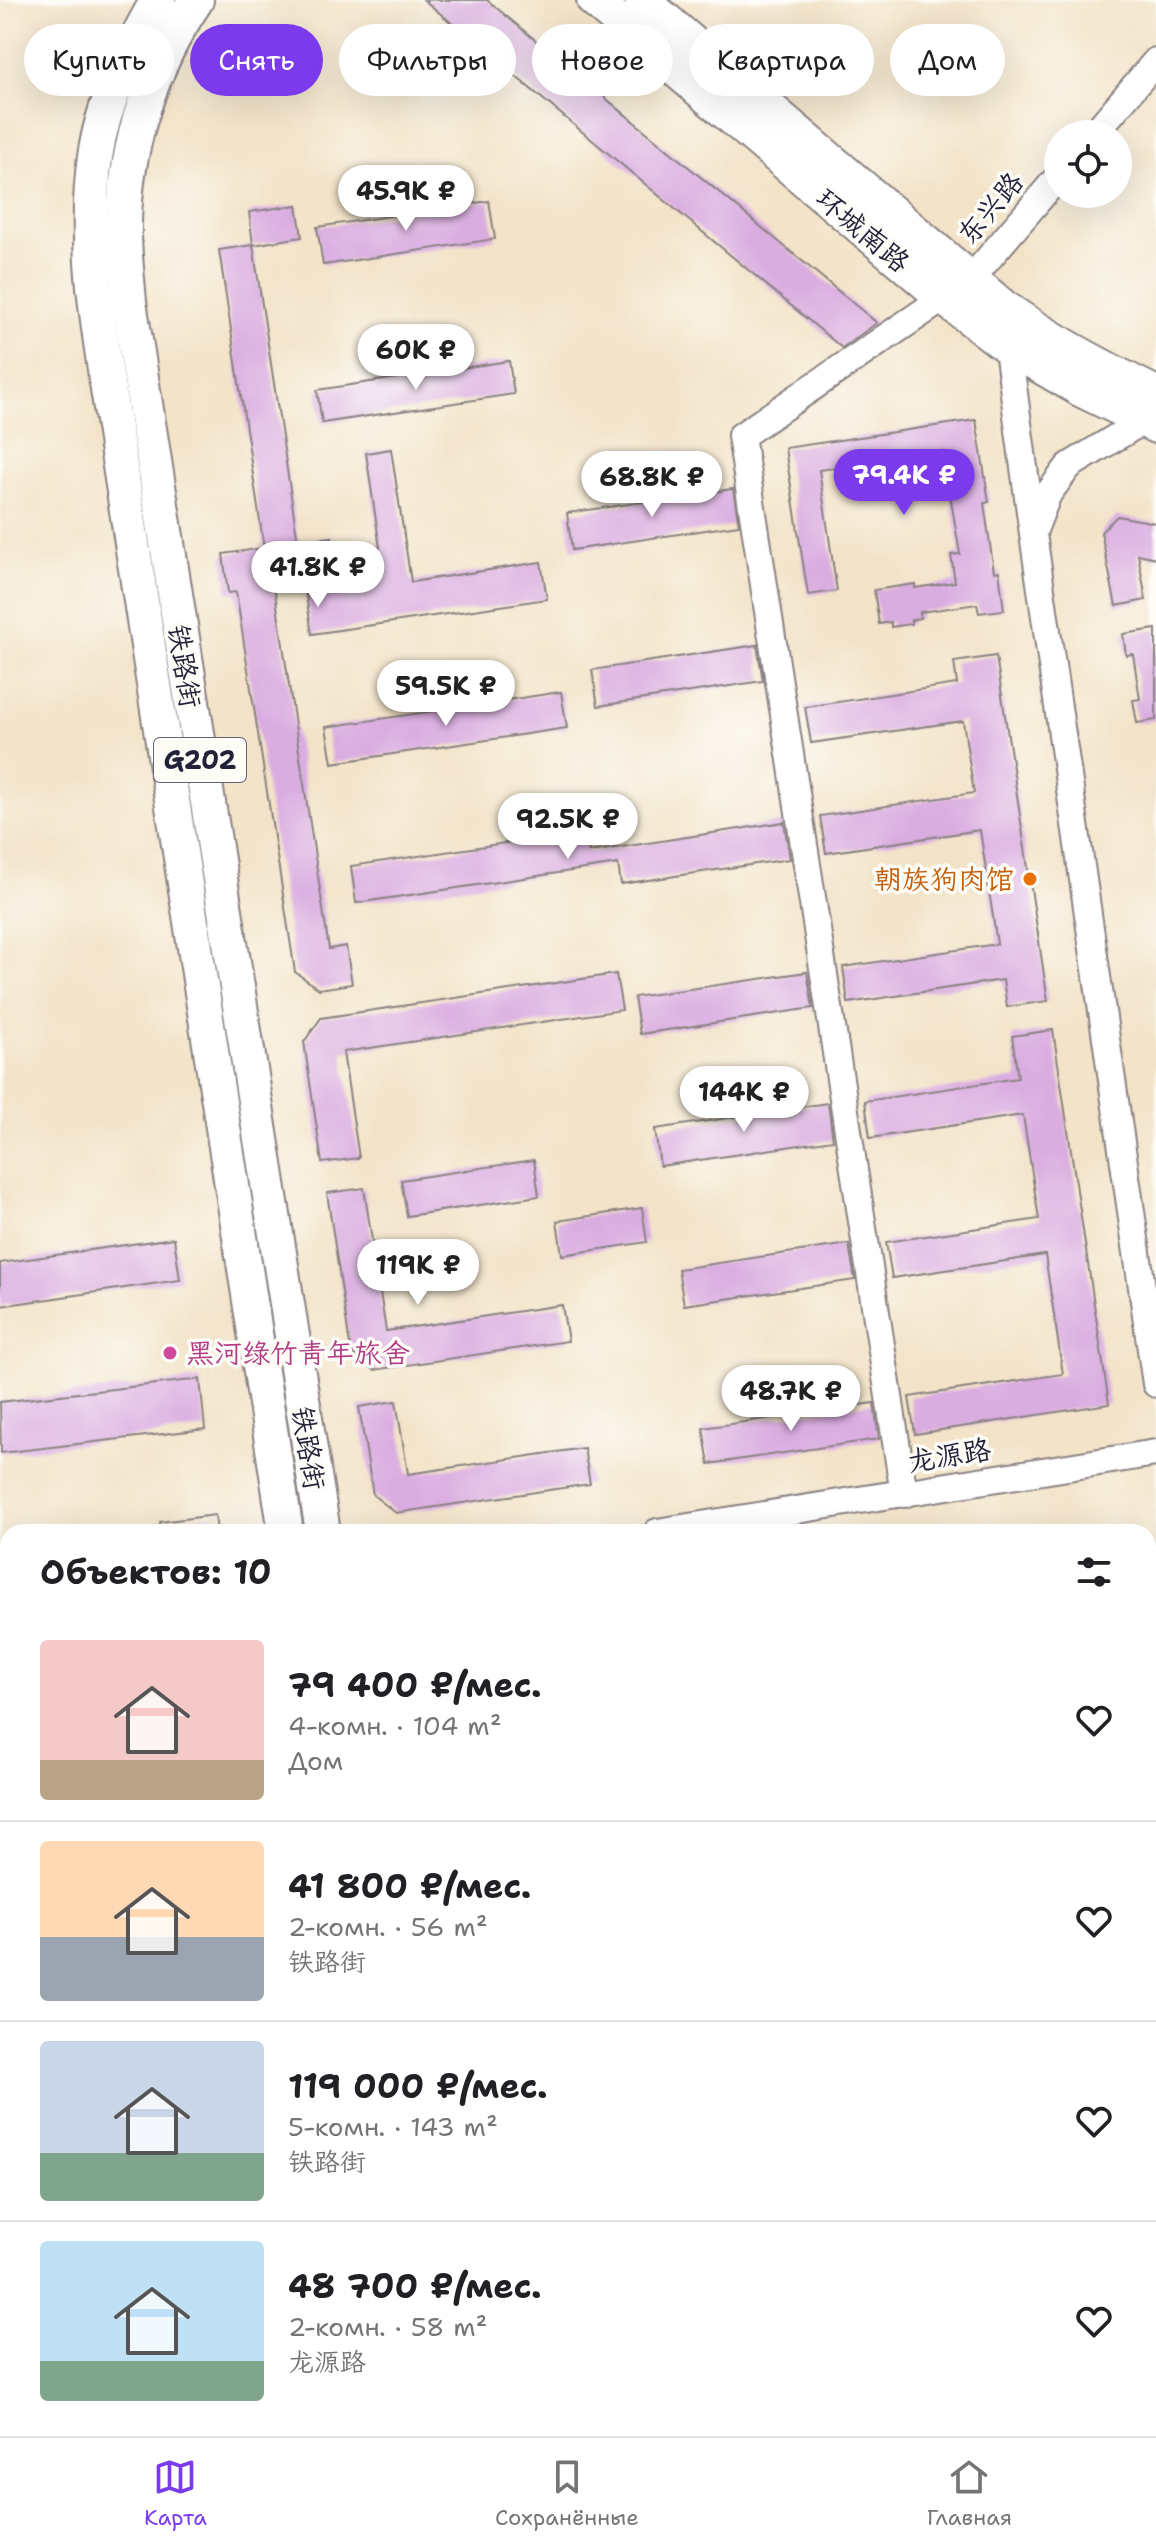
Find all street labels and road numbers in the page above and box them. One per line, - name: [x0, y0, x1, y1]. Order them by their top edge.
- street label: 东兴路: [948, 164, 1032, 252]
- street label: 环城南路: [808, 179, 918, 281]
- street label: 铁路街: [160, 622, 210, 710]
- road number: G202: [154, 738, 246, 782]
- street label: 铁路街: [284, 1404, 334, 1492]
- street label: 龙源路: [905, 1430, 993, 1480]

